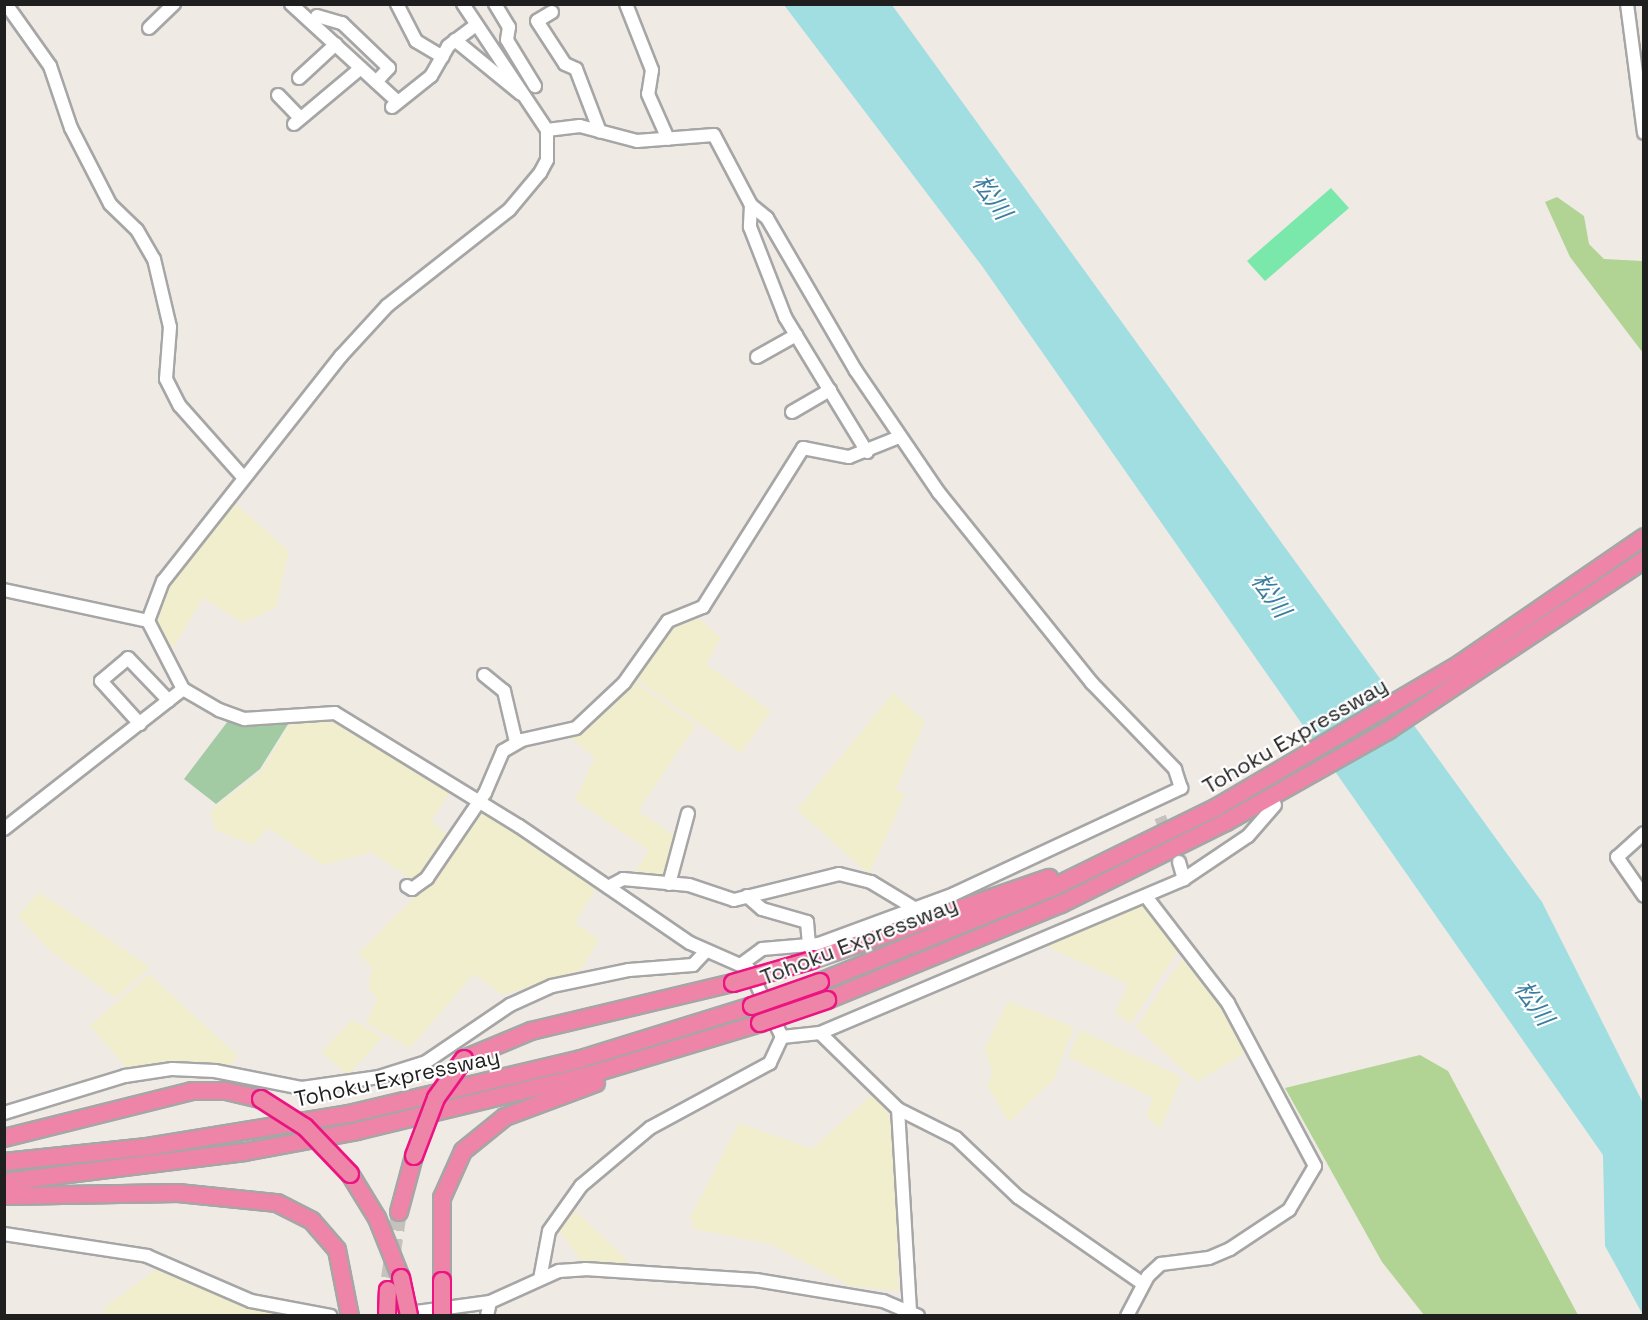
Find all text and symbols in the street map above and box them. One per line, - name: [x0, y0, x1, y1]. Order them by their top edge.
- water label: 松川: [966, 169, 1018, 225]
- water label: 松川: [1245, 567, 1297, 623]
- street label: Tohoku Expressway: [1198, 672, 1392, 800]
- street label: Tohoku Expressway: [757, 891, 961, 991]
- water label: 松川: [1508, 975, 1560, 1031]
- street label: Tohoku Expressway: [292, 1043, 502, 1113]

